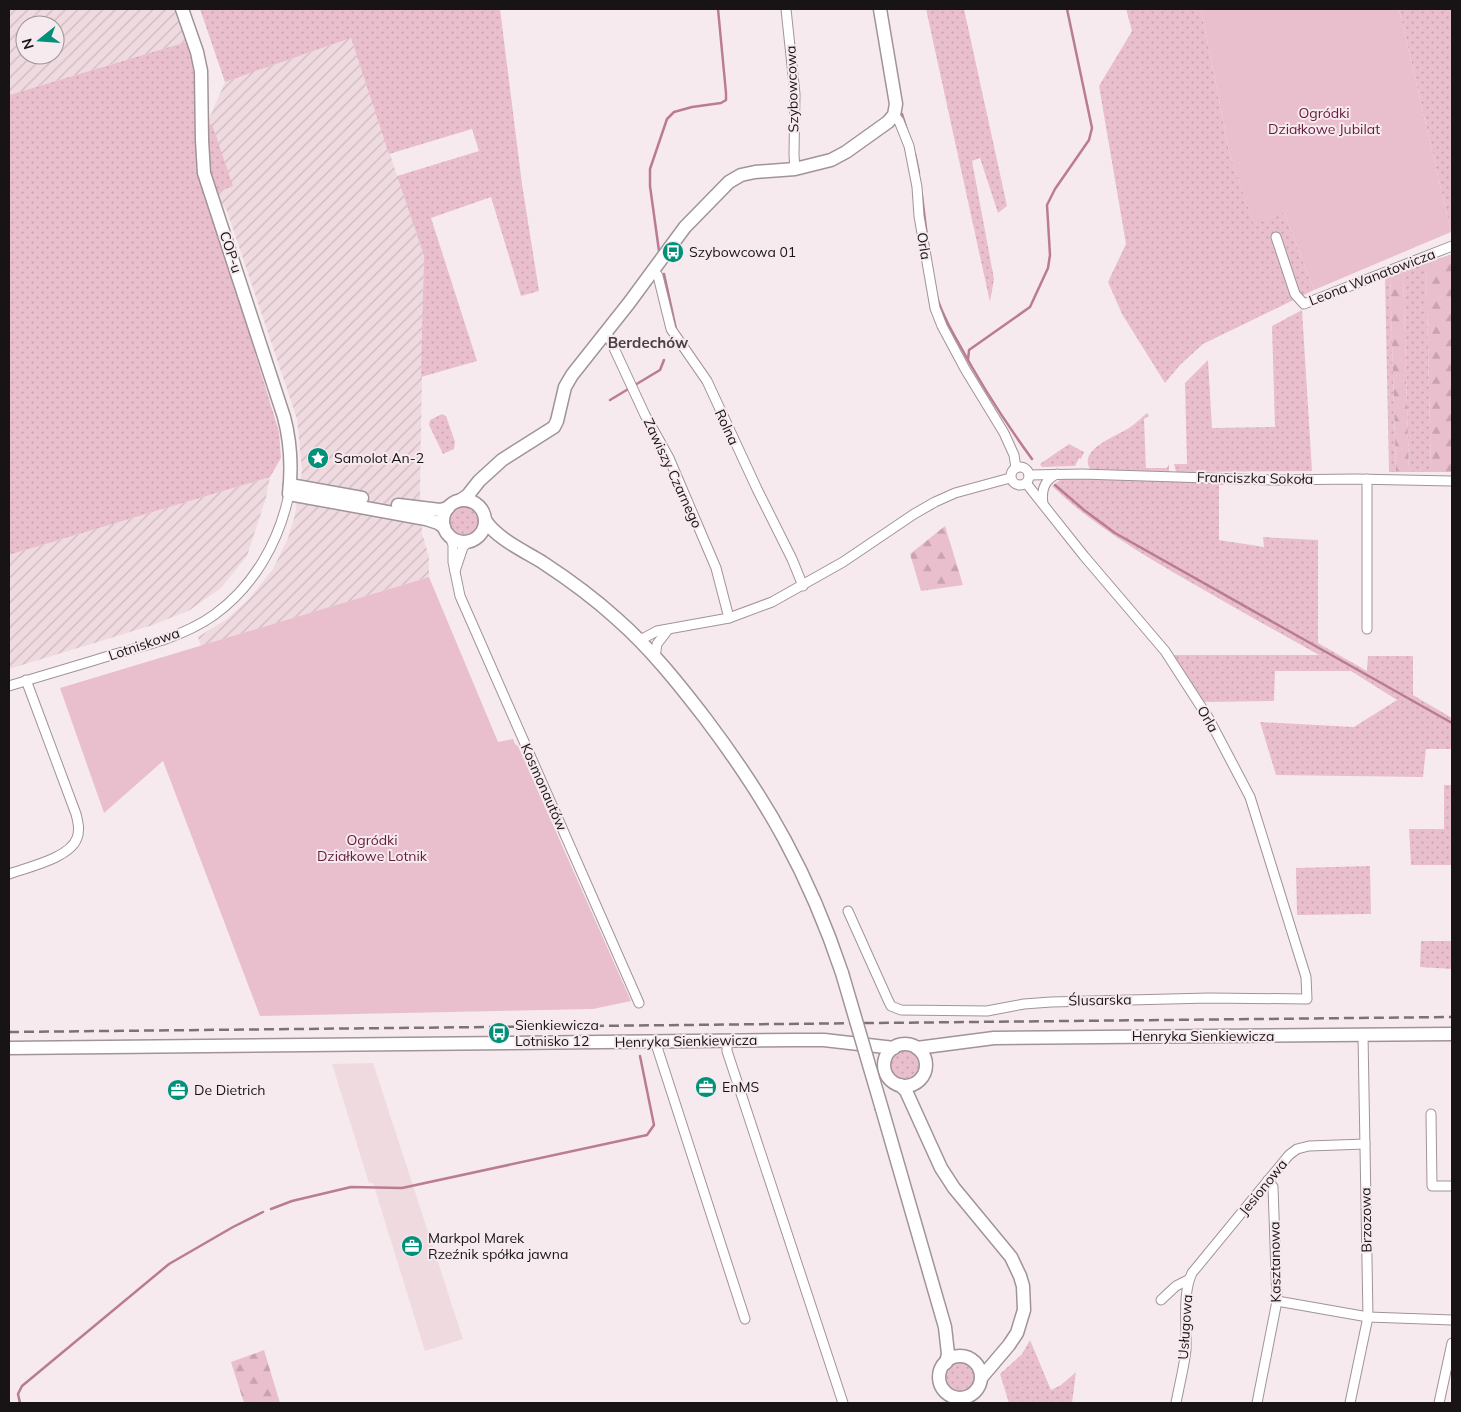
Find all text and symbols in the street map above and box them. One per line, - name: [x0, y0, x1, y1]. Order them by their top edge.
- north arrow: [15, 15, 65, 65]
- text: N: [17, 36, 38, 51]
- street label: Szybowcowa: [781, 45, 803, 133]
- park label: Ogródki Działkowe Jubilat: [1268, 104, 1380, 138]
- street label: COP-u: [216, 229, 246, 275]
- street label: Orla: [913, 231, 935, 261]
- bus stop icon: Szybowcowa 01: [661, 240, 685, 264]
- place label: Szybowcowa 01: [689, 243, 796, 261]
- street label: Leona Wanatowicza: [1306, 245, 1438, 309]
- district label: Berdechów: [608, 333, 689, 352]
- street label: Rolna: [711, 406, 743, 448]
- street label: Zawiszy Czarnego: [640, 415, 706, 531]
- place icon: Samolot An-2: [306, 446, 330, 470]
- place label: Samolot An-2: [334, 449, 424, 467]
- street label: Franciszka Sokoła: [1197, 468, 1313, 488]
- street label: Lotniskowa: [106, 623, 182, 665]
- street label: Orla: [1193, 703, 1223, 735]
- street label: Kosmonautów: [517, 741, 571, 833]
- park label: Ogródki Działkowe Lotnik: [317, 831, 428, 865]
- street label: Ślusarska: [1068, 990, 1132, 1010]
- place label: Sienkiewicza Lotnisko 12: [515, 1016, 599, 1050]
- bus stop icon: Sienkiewicza Lotnisko 12: [487, 1021, 511, 1045]
- street label: Henryka Sienkiewicza: [1132, 1027, 1274, 1045]
- street label: Henryka Sienkiewicza: [615, 1031, 757, 1051]
- office icon: EnMS: [694, 1075, 718, 1099]
- office icon: De Dietrich: [166, 1078, 190, 1102]
- place label: EnMS: [722, 1078, 759, 1096]
- place label: De Dietrich: [194, 1081, 266, 1099]
- street label: Jesionowa: [1235, 1155, 1291, 1219]
- street label: Brzozowa: [1356, 1187, 1376, 1253]
- street label: Kasztanowa: [1265, 1221, 1285, 1303]
- place label: Markpol Marek Rzeźnik spółka jawna: [428, 1229, 568, 1263]
- office icon: Markpol Marek Rzeźnik spółka jawna: [400, 1234, 424, 1258]
- street label: Usługowa: [1174, 1294, 1196, 1360]

